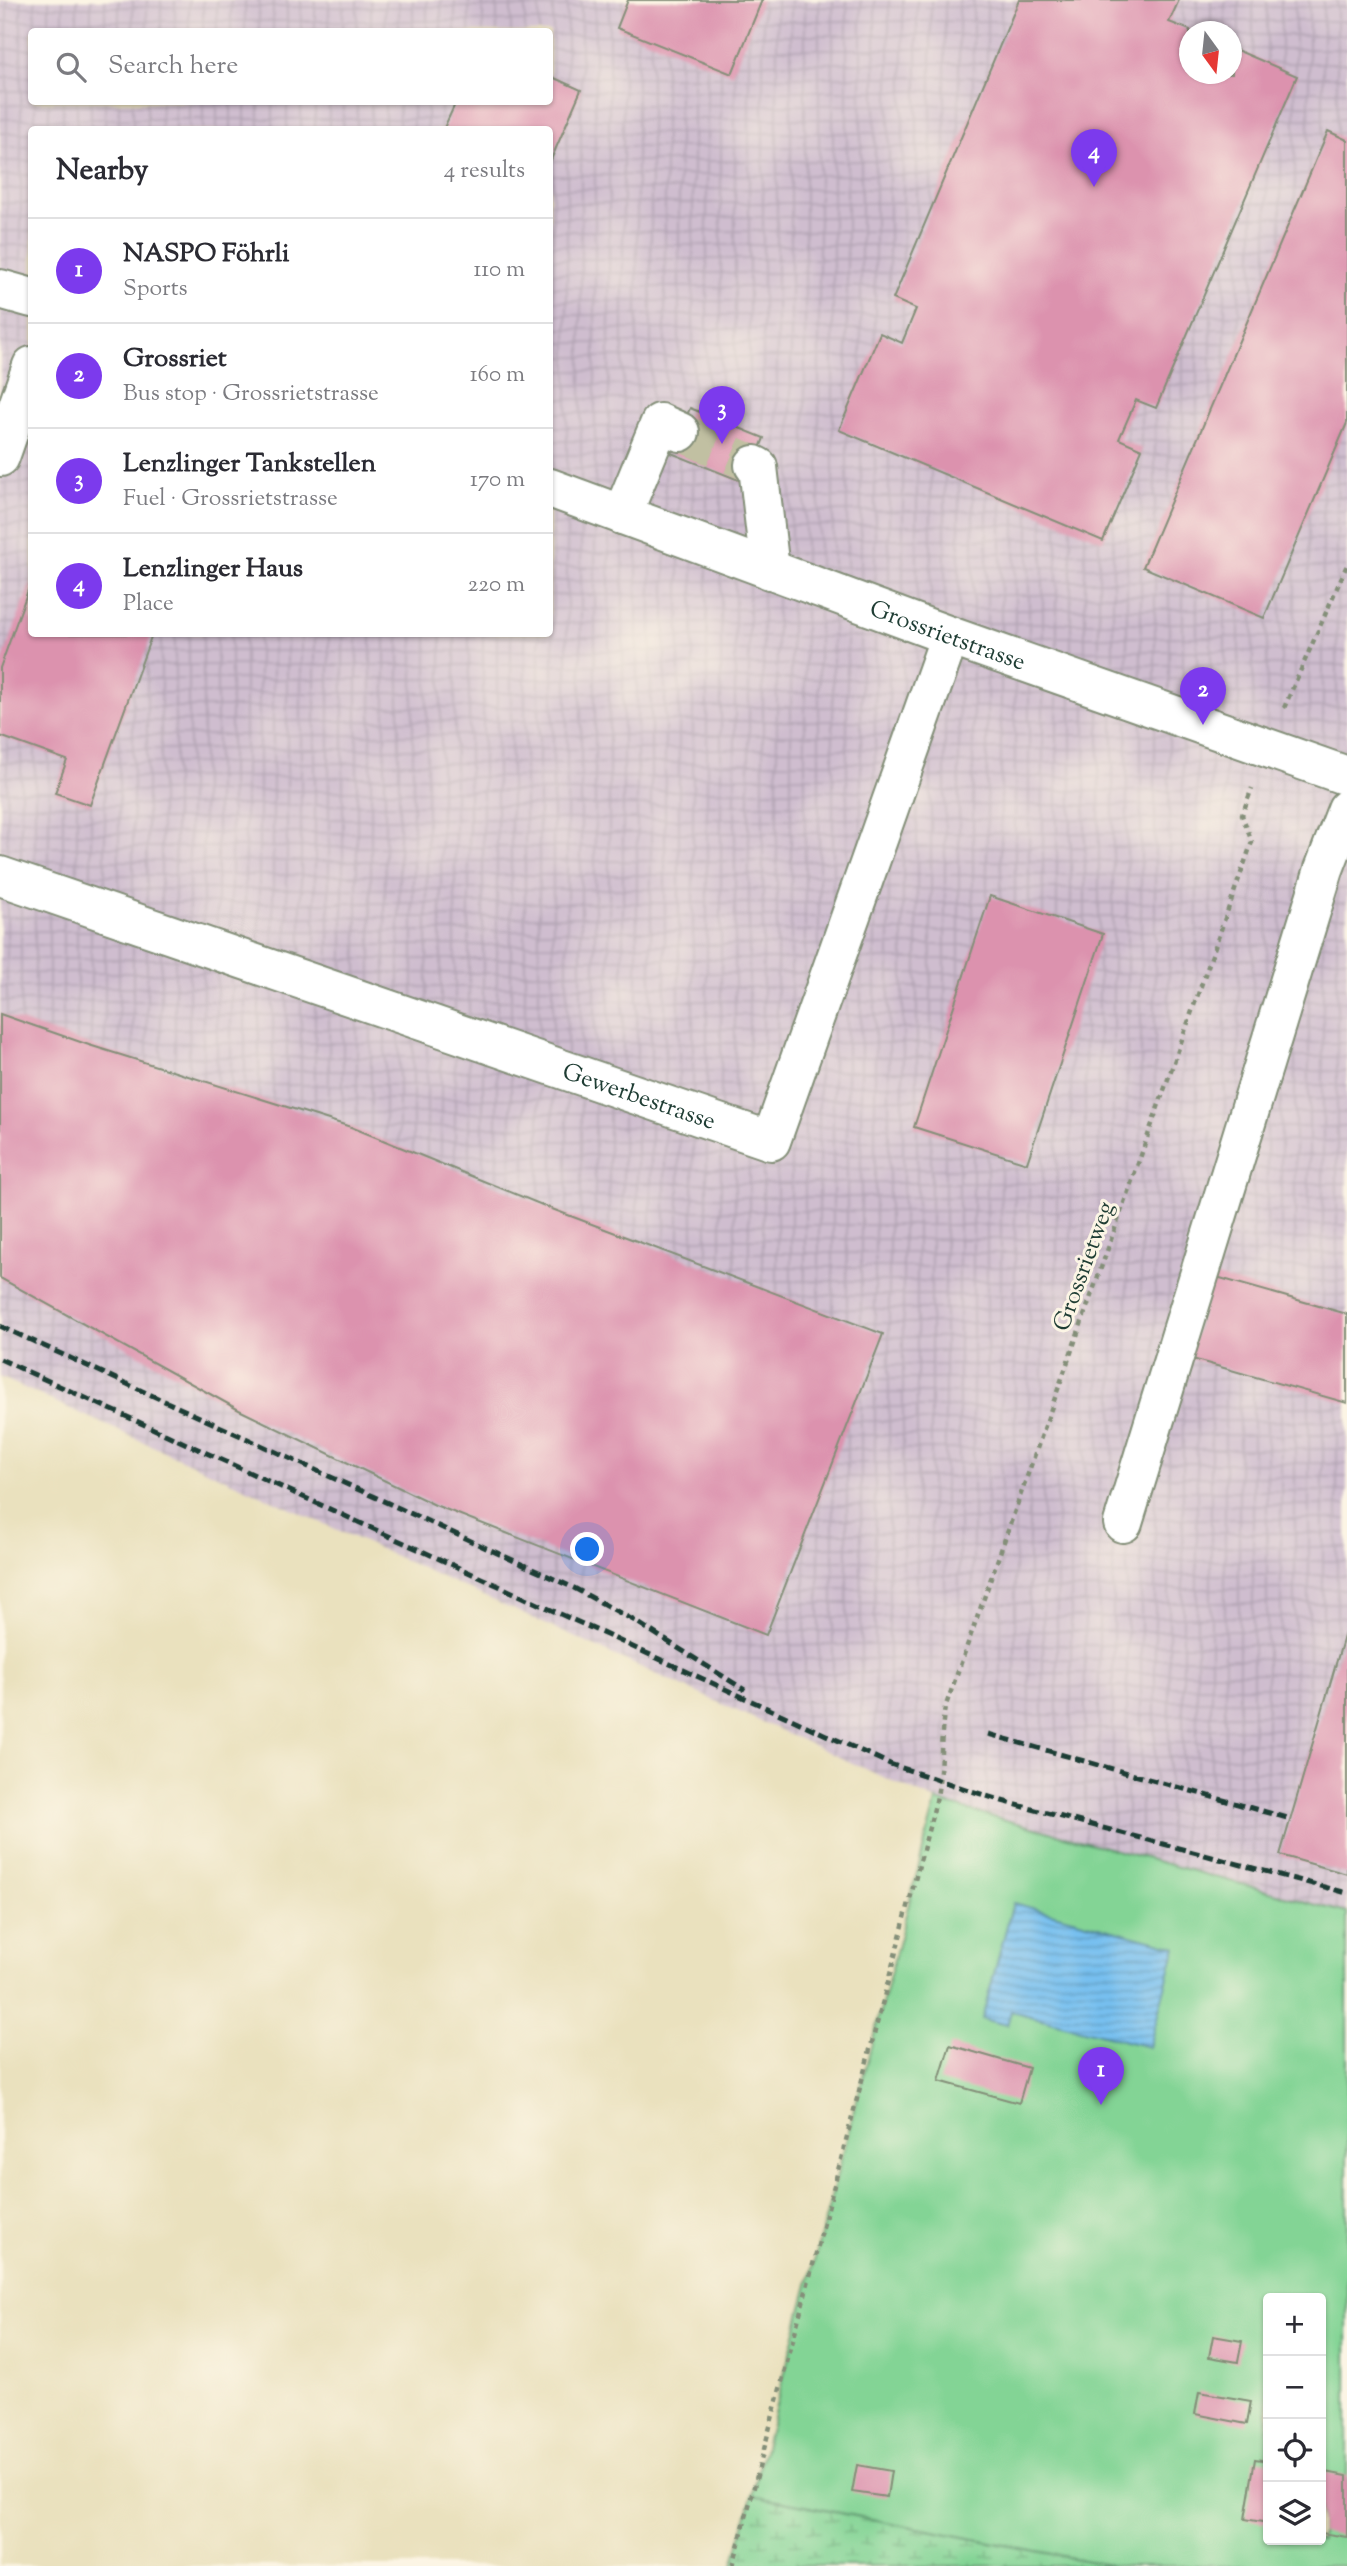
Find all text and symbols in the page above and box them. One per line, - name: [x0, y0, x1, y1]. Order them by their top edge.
- north arrow: [1179, 21, 1242, 84]
- search box: [28, 28, 553, 105]
- icon: search: [52, 48, 90, 86]
- text: Search here: [108, 48, 238, 85]
- pin: 4: [1071, 129, 1117, 187]
- text: Nearby: [56, 150, 148, 193]
- text: 4 results: [444, 155, 525, 188]
- text: NASPO Föhrli: [123, 236, 289, 273]
- text: 1: [75, 254, 83, 287]
- text: 110 m: [474, 254, 525, 287]
- text: Sports: [123, 273, 188, 306]
- text: Grossriet: [123, 341, 227, 378]
- text: 2: [74, 359, 84, 392]
- text: 160 m: [470, 359, 525, 392]
- text: Bus stop · Grossrietstrasse: [123, 378, 379, 411]
- pin: 3: [699, 386, 745, 444]
- text: Lenzlinger Tankstellen: [123, 446, 376, 483]
- text: 3: [74, 464, 84, 497]
- text: 170 m: [470, 464, 525, 497]
- text: Fuel · Grossrietstrasse: [123, 483, 338, 516]
- text: Lenzlinger Haus: [123, 551, 303, 588]
- text: 4: [73, 569, 85, 602]
- text: 220 m: [467, 569, 525, 602]
- text: Place: [123, 588, 174, 621]
- street label: Grossrietstrasse: [864, 593, 1030, 680]
- pin: 2: [1180, 667, 1226, 725]
- street label: Gewerbestrasse: [558, 1056, 720, 1140]
- street label: Grossrietweg: [1046, 1197, 1124, 1336]
- your location: [570, 1532, 604, 1566]
- pin: 1: [1078, 2047, 1124, 2105]
- map controls: [1263, 2293, 1326, 2545]
- button: +: [1263, 2293, 1326, 2356]
- button: −: [1263, 2356, 1326, 2419]
- button: locate: [1263, 2419, 1326, 2482]
- button: layers: [1263, 2482, 1326, 2545]

